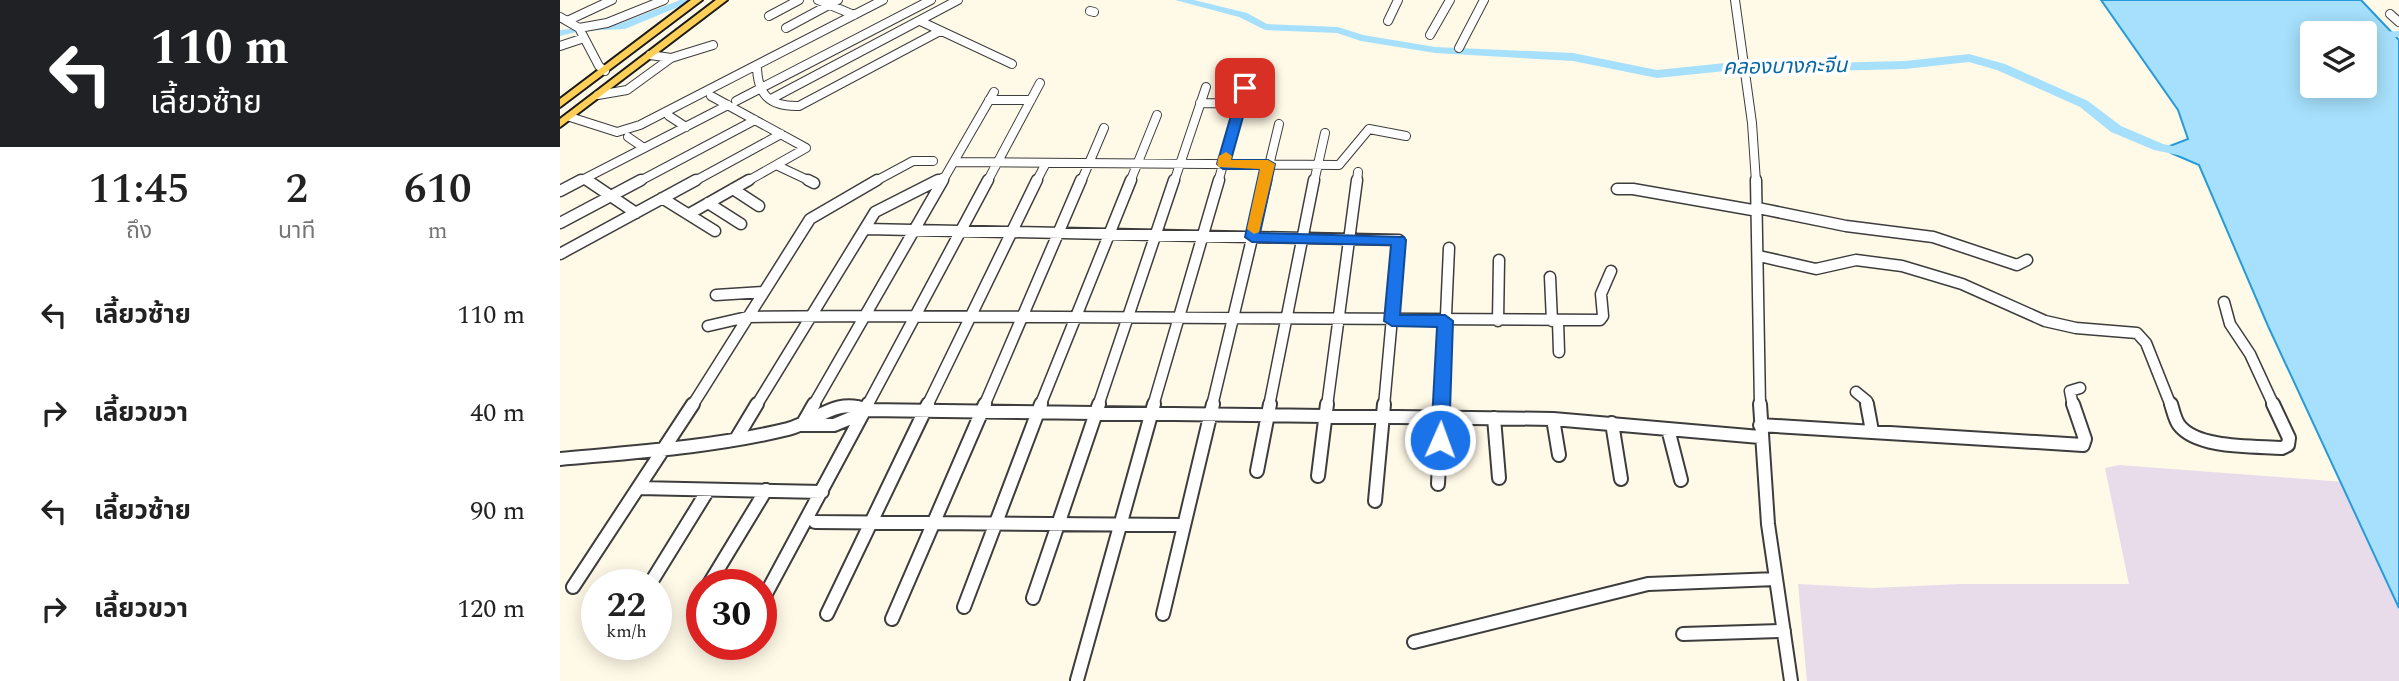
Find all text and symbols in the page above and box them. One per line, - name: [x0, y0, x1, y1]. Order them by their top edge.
- text: 110 m: [150, 11, 289, 86]
- map controls: [2300, 21, 2377, 98]
- button: layers: [2300, 21, 2377, 98]
- icon: left: [35, 28, 126, 119]
- water label: คลองบางกะจีน: [1723, 50, 1849, 84]
- pin: [1215, 58, 1275, 118]
- icon: arrive: [1226, 69, 1264, 107]
- text: เลี้ยวซ้าย: [150, 79, 262, 128]
- text: 11:45: [88, 158, 190, 221]
- text: 2: [285, 158, 308, 221]
- text: 610: [404, 158, 471, 221]
- text: ถึง: [126, 214, 152, 249]
- text: นาที: [278, 214, 315, 249]
- text: m: [428, 214, 448, 249]
- text: เลี้ยวซ้าย: [94, 295, 191, 335]
- text: 110 m: [457, 295, 525, 335]
- icon: left: [35, 296, 73, 334]
- text: เลี้ยวขวา: [94, 393, 188, 433]
- text: 40 m: [470, 393, 525, 433]
- icon: right: [35, 394, 73, 432]
- position arrow: [1403, 403, 1477, 477]
- text: เลี้ยวซ้าย: [94, 491, 191, 531]
- text: 90 m: [470, 491, 525, 531]
- icon: left: [35, 492, 73, 530]
- speed limit sign: 30: [686, 569, 777, 660]
- text: 22: [607, 579, 646, 632]
- text: เลี้ยวขวา: [94, 589, 188, 629]
- text: 120 m: [457, 589, 525, 629]
- icon: right: [35, 590, 73, 628]
- text: km/h: [606, 618, 647, 645]

